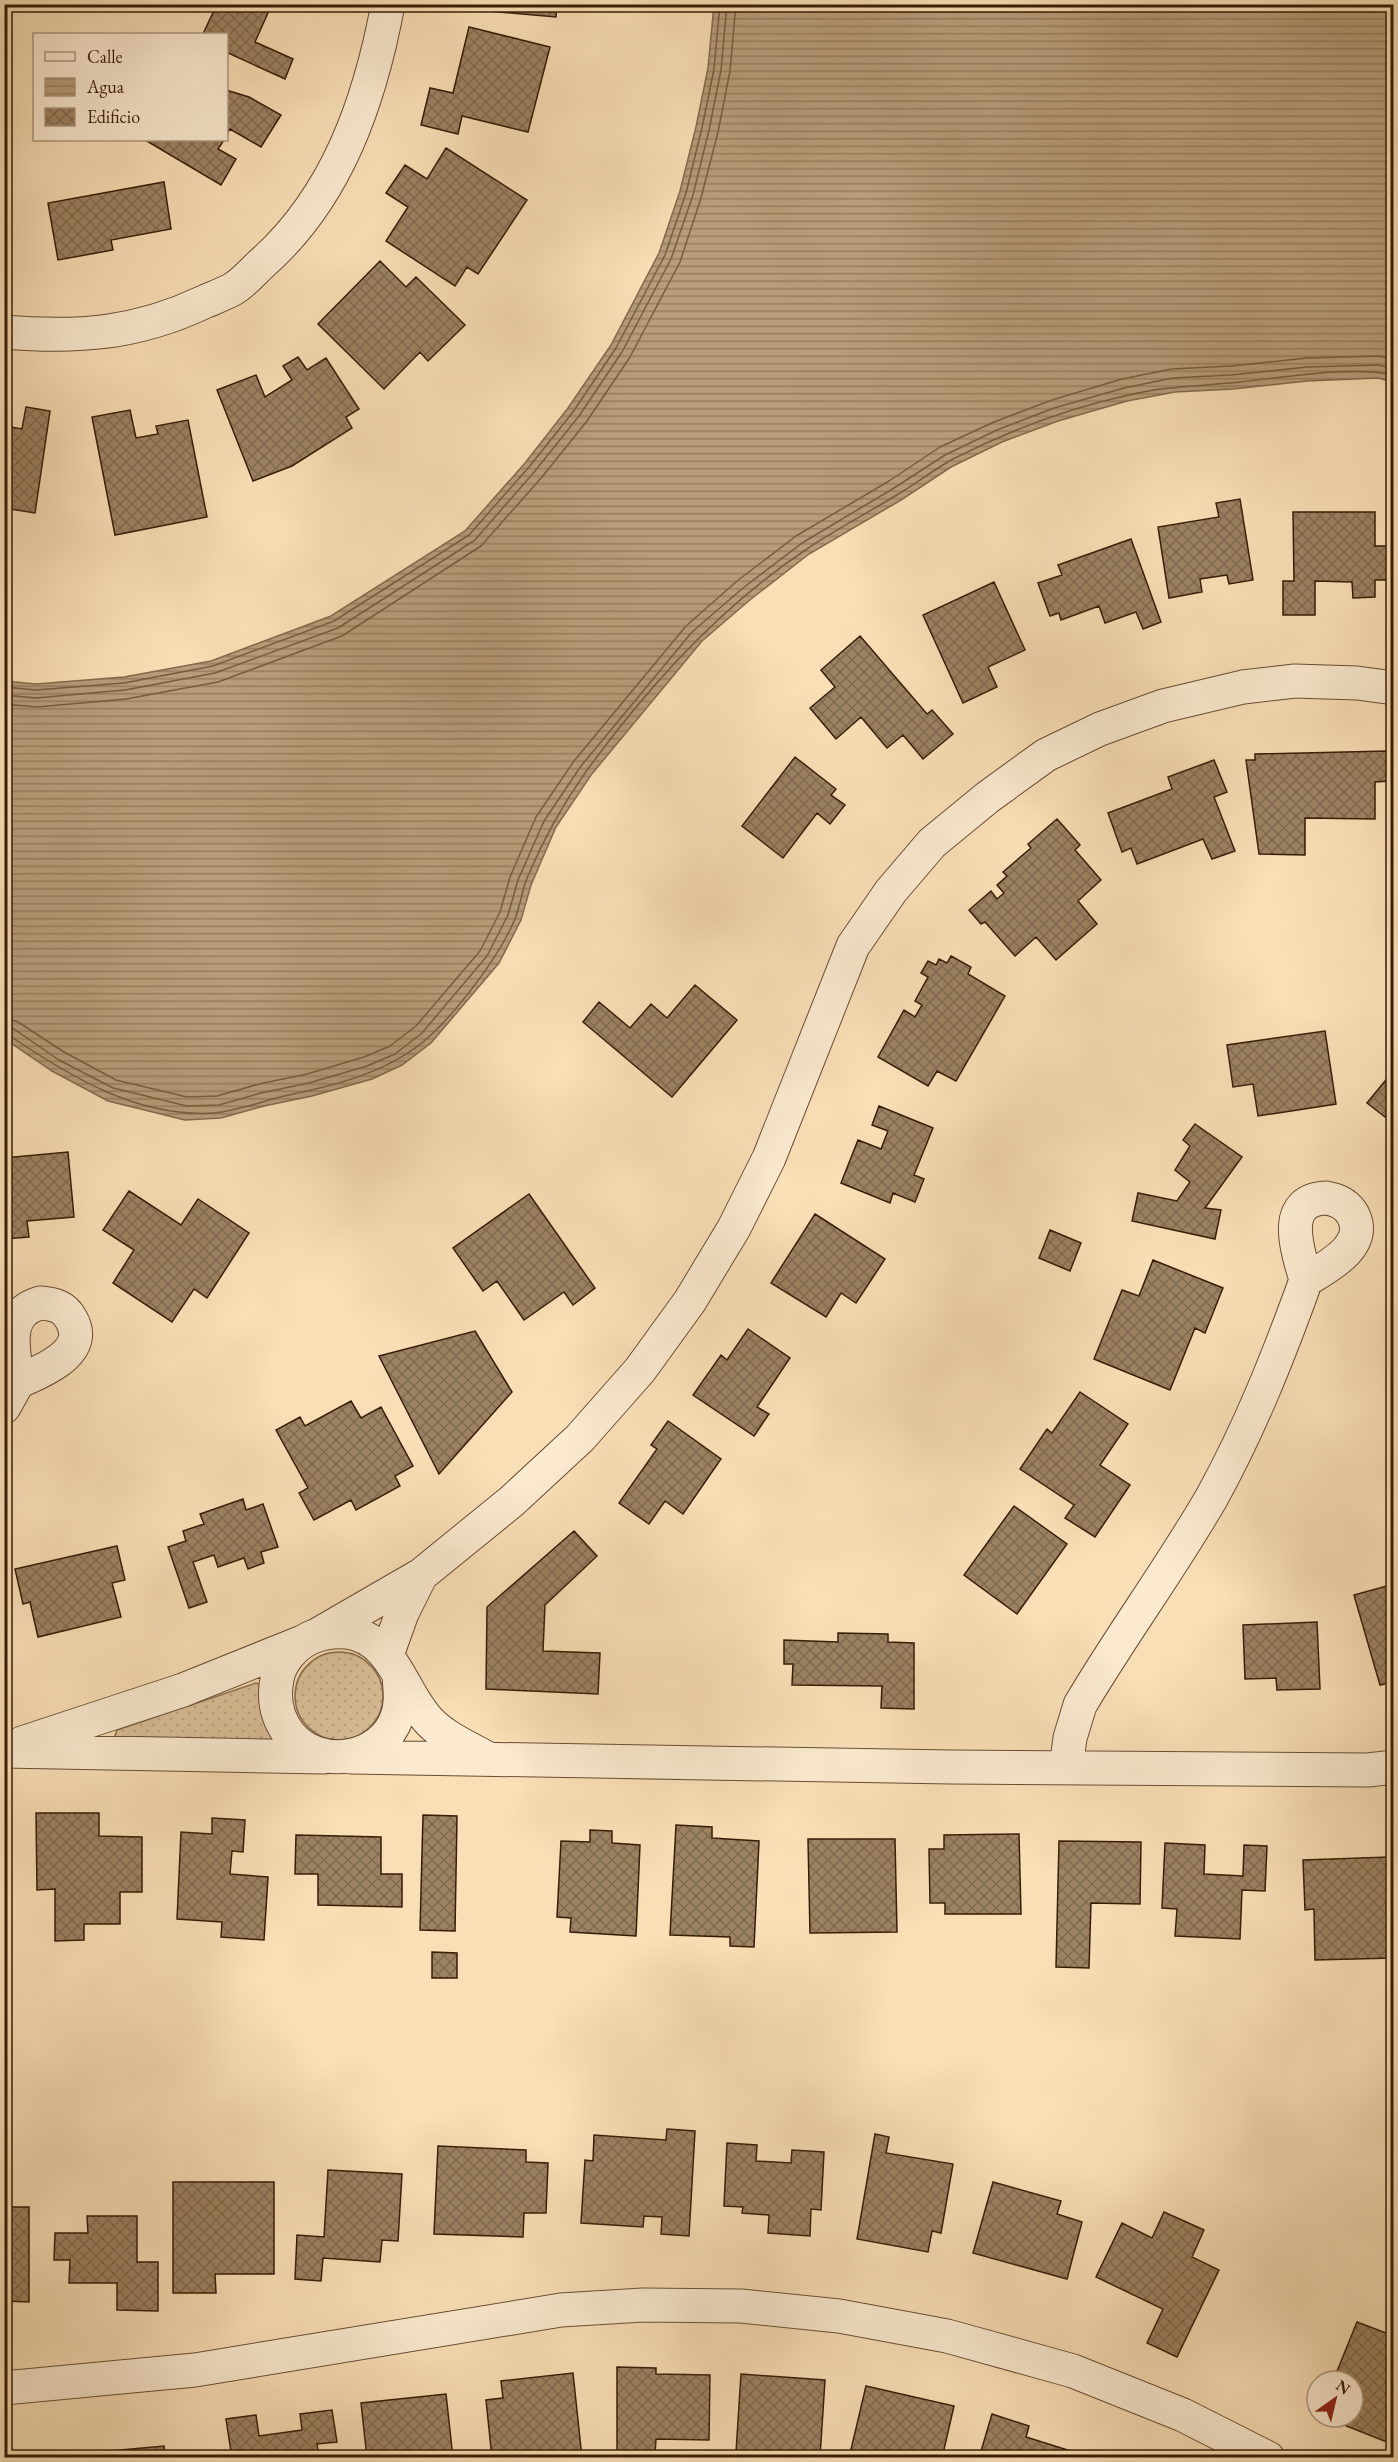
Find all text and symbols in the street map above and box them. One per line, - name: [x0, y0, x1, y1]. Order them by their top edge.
- legend: [33, 33, 228, 141]
- text: Calle: [87, 45, 123, 68]
- text: Agua: [86, 75, 125, 98]
- text: Edificio: [87, 105, 140, 128]
- north arrow: [1305, 2369, 1365, 2429]
- text: N: [1332, 2375, 1354, 2399]

